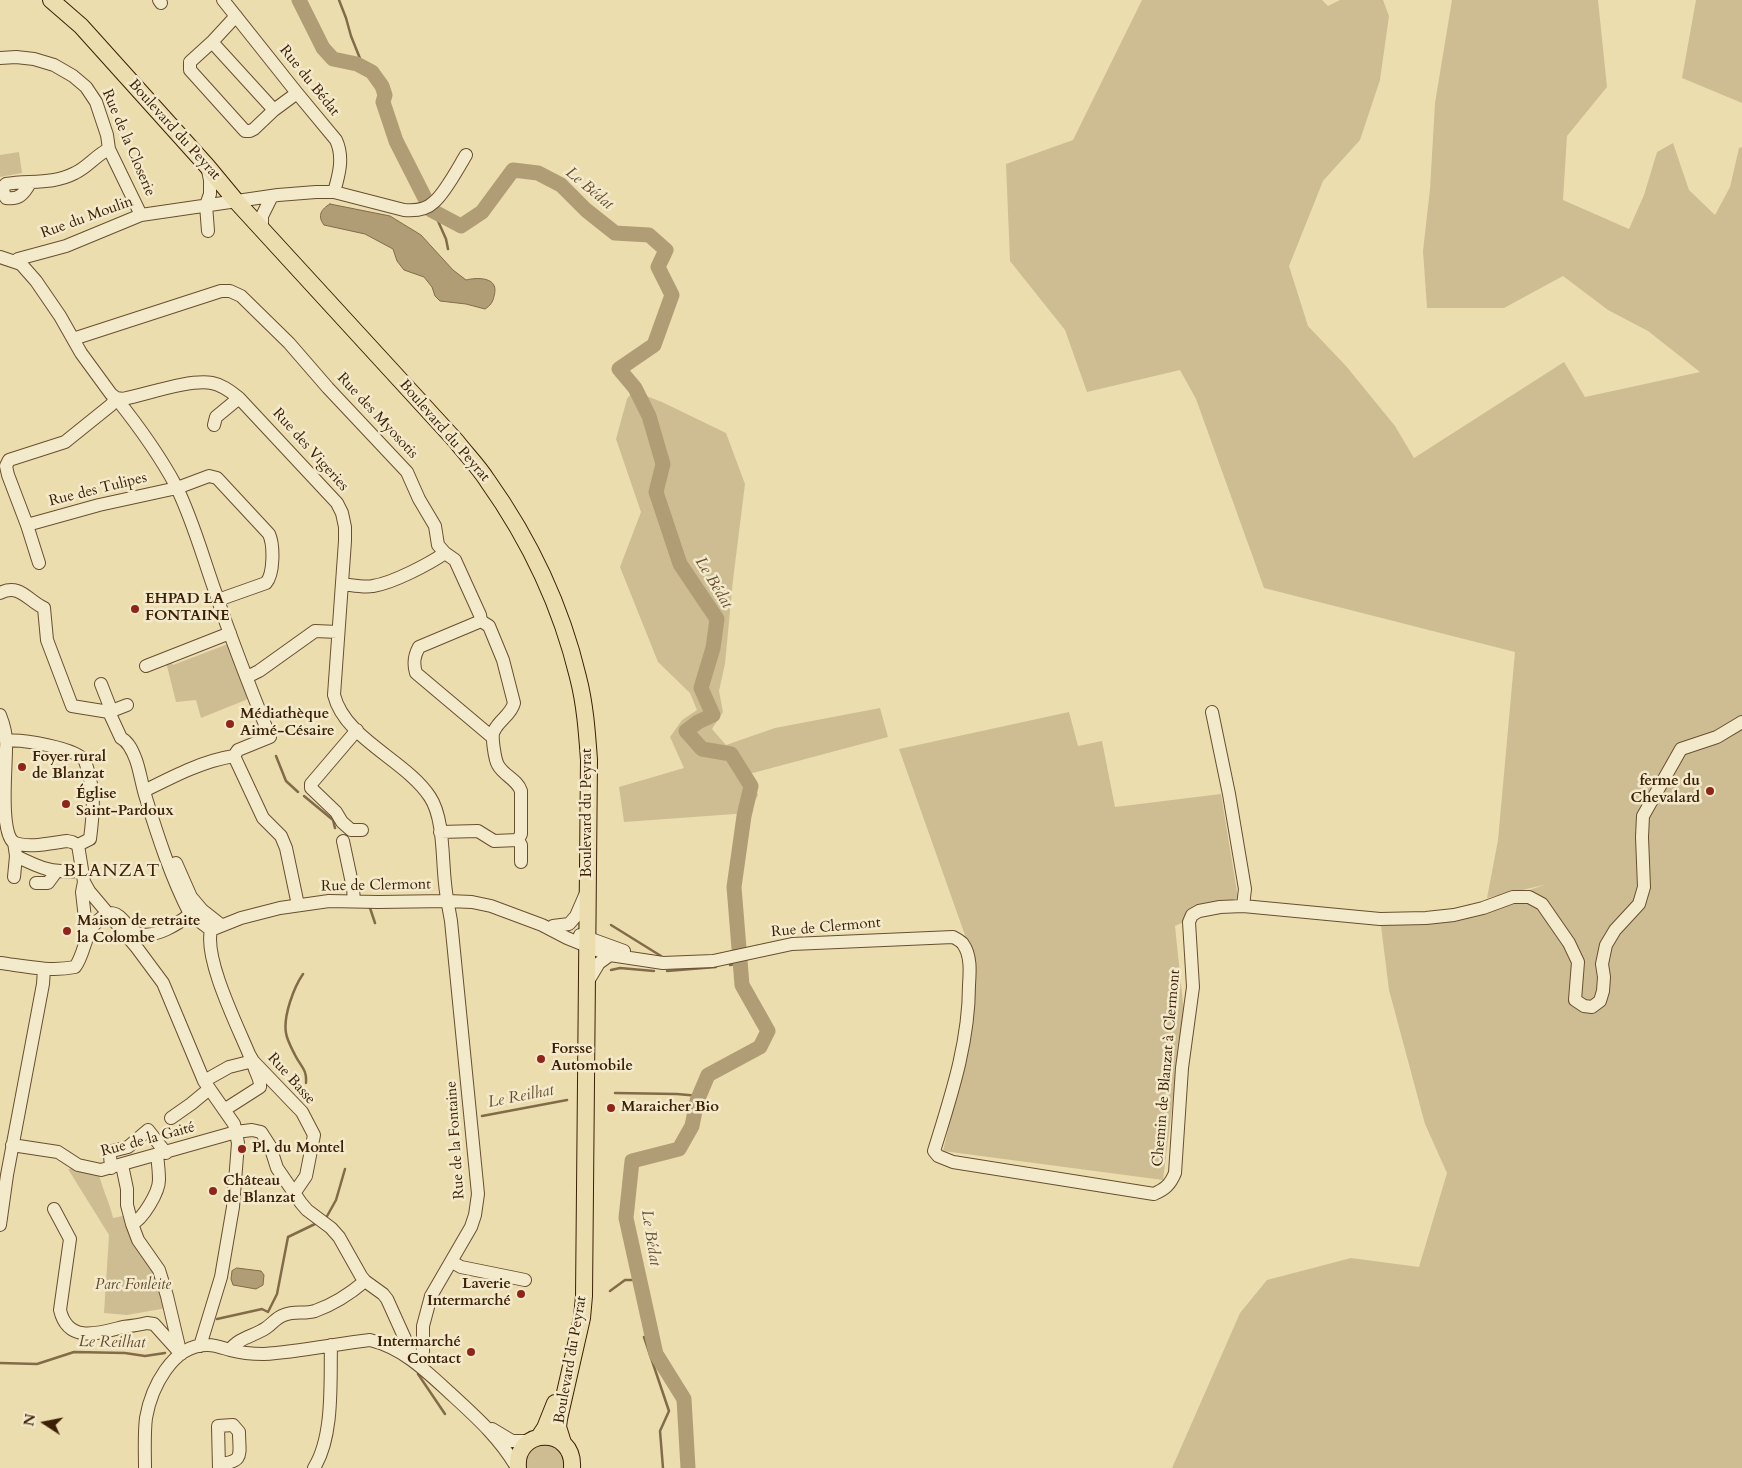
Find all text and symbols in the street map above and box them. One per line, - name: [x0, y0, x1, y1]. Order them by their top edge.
- street label: Rue du Bédat: [275, 42, 343, 120]
- street label: Boulevard du Peyrat: [124, 76, 224, 184]
- street label: Rue de la Closerie: [97, 87, 159, 199]
- water label: Le Bédat: [561, 163, 617, 215]
- street label: Rue du Moulin: [38, 193, 136, 243]
- street label: Rue des Myosotis: [333, 369, 421, 463]
- street label: Boulevard du Peyrat: [395, 376, 493, 486]
- street label: Rue des Vigeries: [268, 405, 352, 495]
- street label: Rue des Tulipes: [47, 469, 149, 511]
- water label: Le Bédat: [690, 554, 736, 612]
- place label: EHPAD LA FONTAINE: [145, 591, 230, 626]
- marker: EHPAD LA FONTAINE: [129, 603, 141, 615]
- place label: Médiathèque Aimé-Césaire: [240, 706, 334, 741]
- marker: Médiathèque Aimé-Césaire: [224, 718, 236, 730]
- street label: Boulevard du Peyrat: [579, 748, 597, 878]
- place label: Foyer rural de Blanzat: [32, 749, 106, 784]
- marker: Foyer rural de Blanzat: [16, 761, 28, 773]
- place label: ferme du Chevalard: [1631, 773, 1700, 808]
- marker: ferme du Chevalard: [1704, 785, 1716, 797]
- place label: Église Saint-Pardoux: [76, 786, 174, 821]
- marker: Église Saint-Pardoux: [60, 798, 72, 810]
- district label: BLANZAT: [63, 861, 161, 883]
- street label: Rue de Clermont: [321, 876, 431, 896]
- place label: Maison de retraite la Colombe: [77, 913, 200, 948]
- street label: Rue de Clermont: [770, 914, 882, 942]
- marker: Maison de retraite la Colombe: [61, 925, 73, 937]
- street label: Chemin de Blanzat à Clermont: [1149, 969, 1185, 1167]
- place label: Forsse Automobile: [551, 1041, 633, 1076]
- street label: Rue Basse: [263, 1050, 319, 1108]
- marker: Forsse Automobile: [535, 1053, 547, 1065]
- street label: Rue de la Fontaine: [443, 1080, 469, 1200]
- water label: Le Reilhat: [486, 1081, 556, 1113]
- place label: Maraicher Bio: [621, 1099, 719, 1117]
- marker: Maraicher Bio: [605, 1102, 617, 1114]
- street label: Rue de la Gaité: [99, 1119, 197, 1161]
- place label: Pl. du Montel: [252, 1140, 344, 1158]
- marker: Pl. du Montel: [236, 1143, 248, 1155]
- place label: Château de Blanzat: [223, 1173, 295, 1208]
- marker: Château de Blanzat: [207, 1185, 219, 1197]
- water label: Le Bédat: [636, 1209, 664, 1267]
- place label: Laverie Intermarché: [427, 1276, 511, 1311]
- park label: Parc Fonleite: [95, 1277, 171, 1295]
- marker: Laverie Intermarché: [515, 1288, 527, 1300]
- street label: Boulevard du Peyrat: [551, 1295, 591, 1425]
- water label: Le Reilhat: [78, 1333, 146, 1353]
- place label: Intermarché Contact: [377, 1334, 461, 1369]
- marker: Intermarché Contact: [465, 1346, 477, 1358]
- north arrow: [20, 1398, 70, 1448]
- text: N: [19, 1412, 40, 1428]

